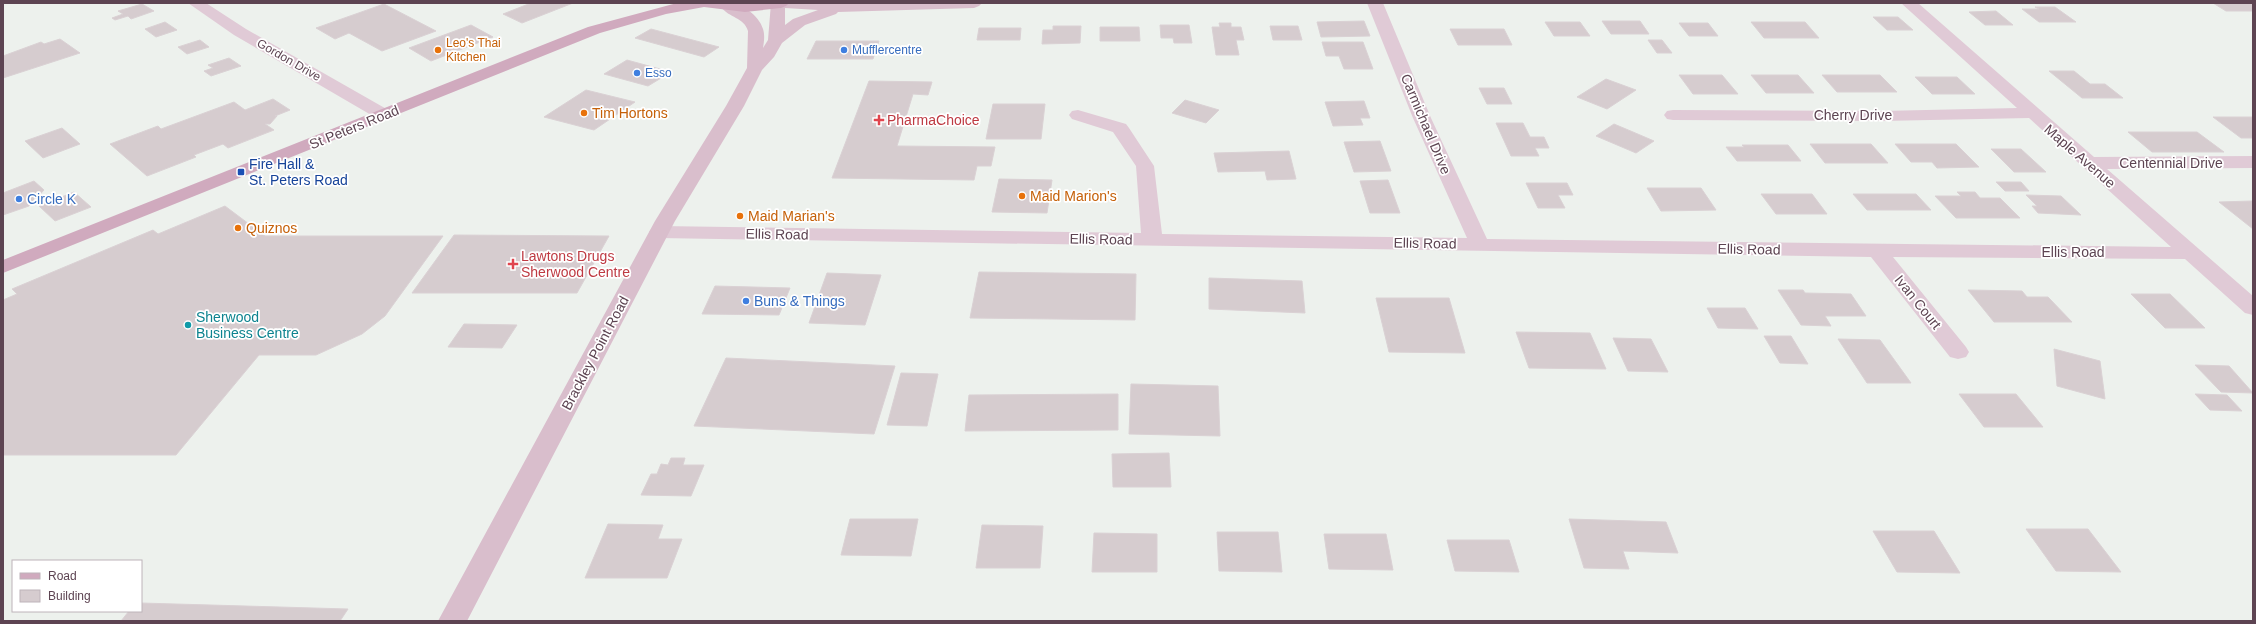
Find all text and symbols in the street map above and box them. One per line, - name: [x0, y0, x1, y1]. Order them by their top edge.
- street label: Gordon Drive: [255, 36, 324, 84]
- place label: Leo's Thai Kitchen: [446, 36, 501, 64]
- place label: Mufflercentre: [852, 43, 922, 57]
- marker: Leo's Thai Kitchen: [433, 45, 443, 55]
- marker: Mufflercentre: [839, 45, 849, 55]
- place label: Esso: [645, 66, 672, 80]
- marker: Esso: [632, 68, 642, 78]
- street label: Carmichael Drive: [1398, 71, 1454, 177]
- street label: St Peters Road: [307, 102, 401, 152]
- place label: Tim Hortons: [592, 105, 668, 121]
- street label: Cherry Drive: [1814, 107, 1892, 123]
- marker: Tim Hortons: [579, 108, 589, 118]
- place label: PharmaChoice: [887, 112, 980, 128]
- marker: PharmaChoice: [874, 115, 884, 125]
- street label: Maple Avenue: [2041, 121, 2119, 191]
- street label: Centennial Drive: [2119, 155, 2223, 171]
- place label: Fire Hall & St. Peters Road: [249, 156, 348, 188]
- marker: Fire Hall & St. Peters Road: [236, 167, 246, 177]
- place label: Maid Marion's: [1030, 188, 1117, 204]
- place label: Circle K: [27, 191, 77, 207]
- marker: Maid Marion's: [1017, 191, 1027, 201]
- marker: Circle K: [14, 194, 24, 204]
- place label: Maid Marian's: [748, 208, 835, 224]
- marker: Maid Marian's: [735, 211, 745, 221]
- place label: Quiznos: [246, 220, 297, 236]
- marker: Quiznos: [233, 223, 243, 233]
- street label: Ellis Road: [745, 225, 809, 243]
- street label: Ellis Road: [1069, 230, 1133, 248]
- street label: Ellis Road: [1393, 234, 1457, 252]
- street label: Ellis Road: [1717, 240, 1781, 258]
- street label: Ellis Road: [2041, 244, 2105, 260]
- place label: Lawtons Drugs Sherwood Centre: [521, 248, 630, 280]
- marker: Lawtons Drugs Sherwood Centre: [508, 259, 518, 269]
- street label: Ivan Court: [1891, 272, 1945, 332]
- street label: Brackley Point Road: [558, 293, 632, 413]
- place label: Buns & Things: [754, 293, 845, 309]
- marker: Buns & Things: [741, 296, 751, 306]
- place label: Sherwood Business Centre: [196, 309, 299, 341]
- marker: Sherwood Business Centre: [183, 320, 193, 330]
- legend: [12, 560, 142, 612]
- text: Road: [48, 569, 77, 583]
- text: Building: [48, 589, 91, 603]

